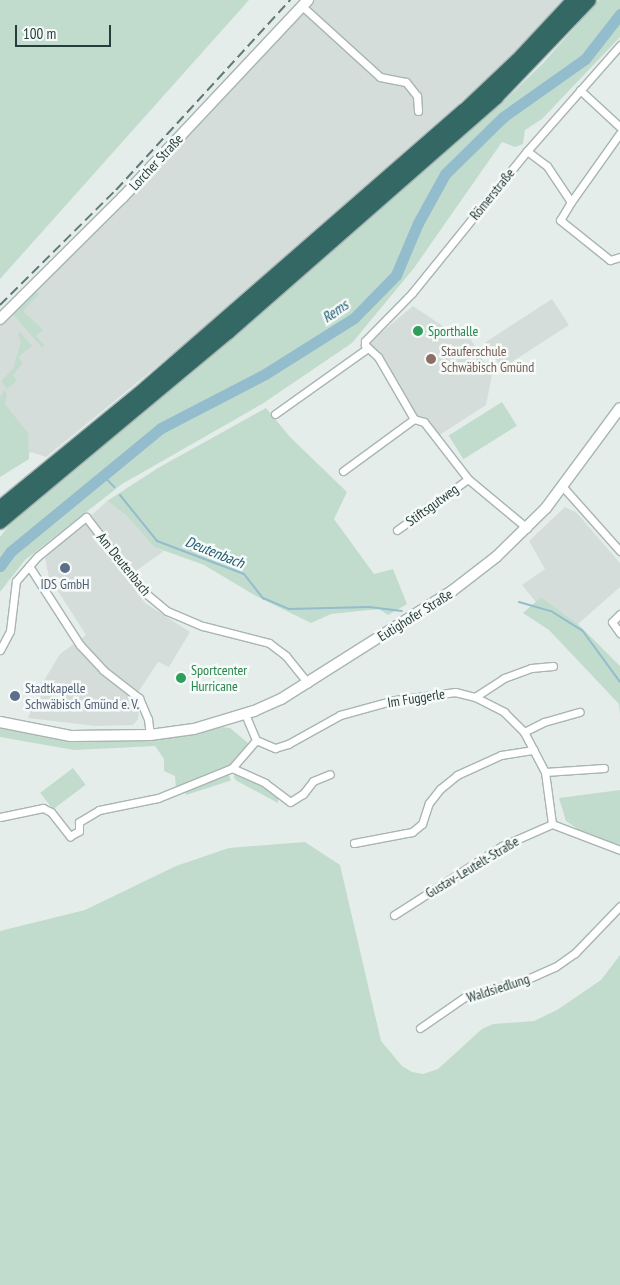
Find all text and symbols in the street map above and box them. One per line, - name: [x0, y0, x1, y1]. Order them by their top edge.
- scale bar: [18, 15, 114, 47]
- text: 100 m: [23, 24, 56, 43]
- street label: Lorcher Straße: [126, 130, 186, 194]
- street label: Römerstraße: [466, 165, 518, 223]
- water label: Rems: [319, 296, 351, 326]
- place label: Sporthalle: [428, 323, 478, 339]
- marker: Sporthalle: [412, 325, 424, 337]
- place label: Stauferschule Schwäbisch Gmünd: [441, 343, 534, 376]
- marker: Stauferschule Schwäbisch Gmünd: [425, 353, 437, 365]
- street label: Stiftsgutweg: [403, 480, 461, 530]
- street label: Am Deutenbach: [93, 529, 155, 599]
- water label: Deutenbach: [183, 532, 247, 572]
- marker: IDS GmbH: [59, 562, 71, 574]
- place label: IDS GmbH: [40, 576, 90, 592]
- street label: Eutighofer Straße: [374, 585, 456, 645]
- place label: Sportcenter Hurricane: [191, 662, 247, 694]
- marker: Sportcenter Hurricane: [175, 672, 187, 684]
- place label: Stadtkapelle Schwäbisch Gmünd e. V.: [25, 680, 140, 712]
- street label: Im Fuggerle: [386, 685, 446, 711]
- marker: Stadtkapelle Schwäbisch Gmünd e. V.: [9, 690, 21, 702]
- street label: Gustav-Leutelt-Straße: [422, 833, 522, 901]
- street label: Waldsiedlung: [464, 970, 532, 1006]

